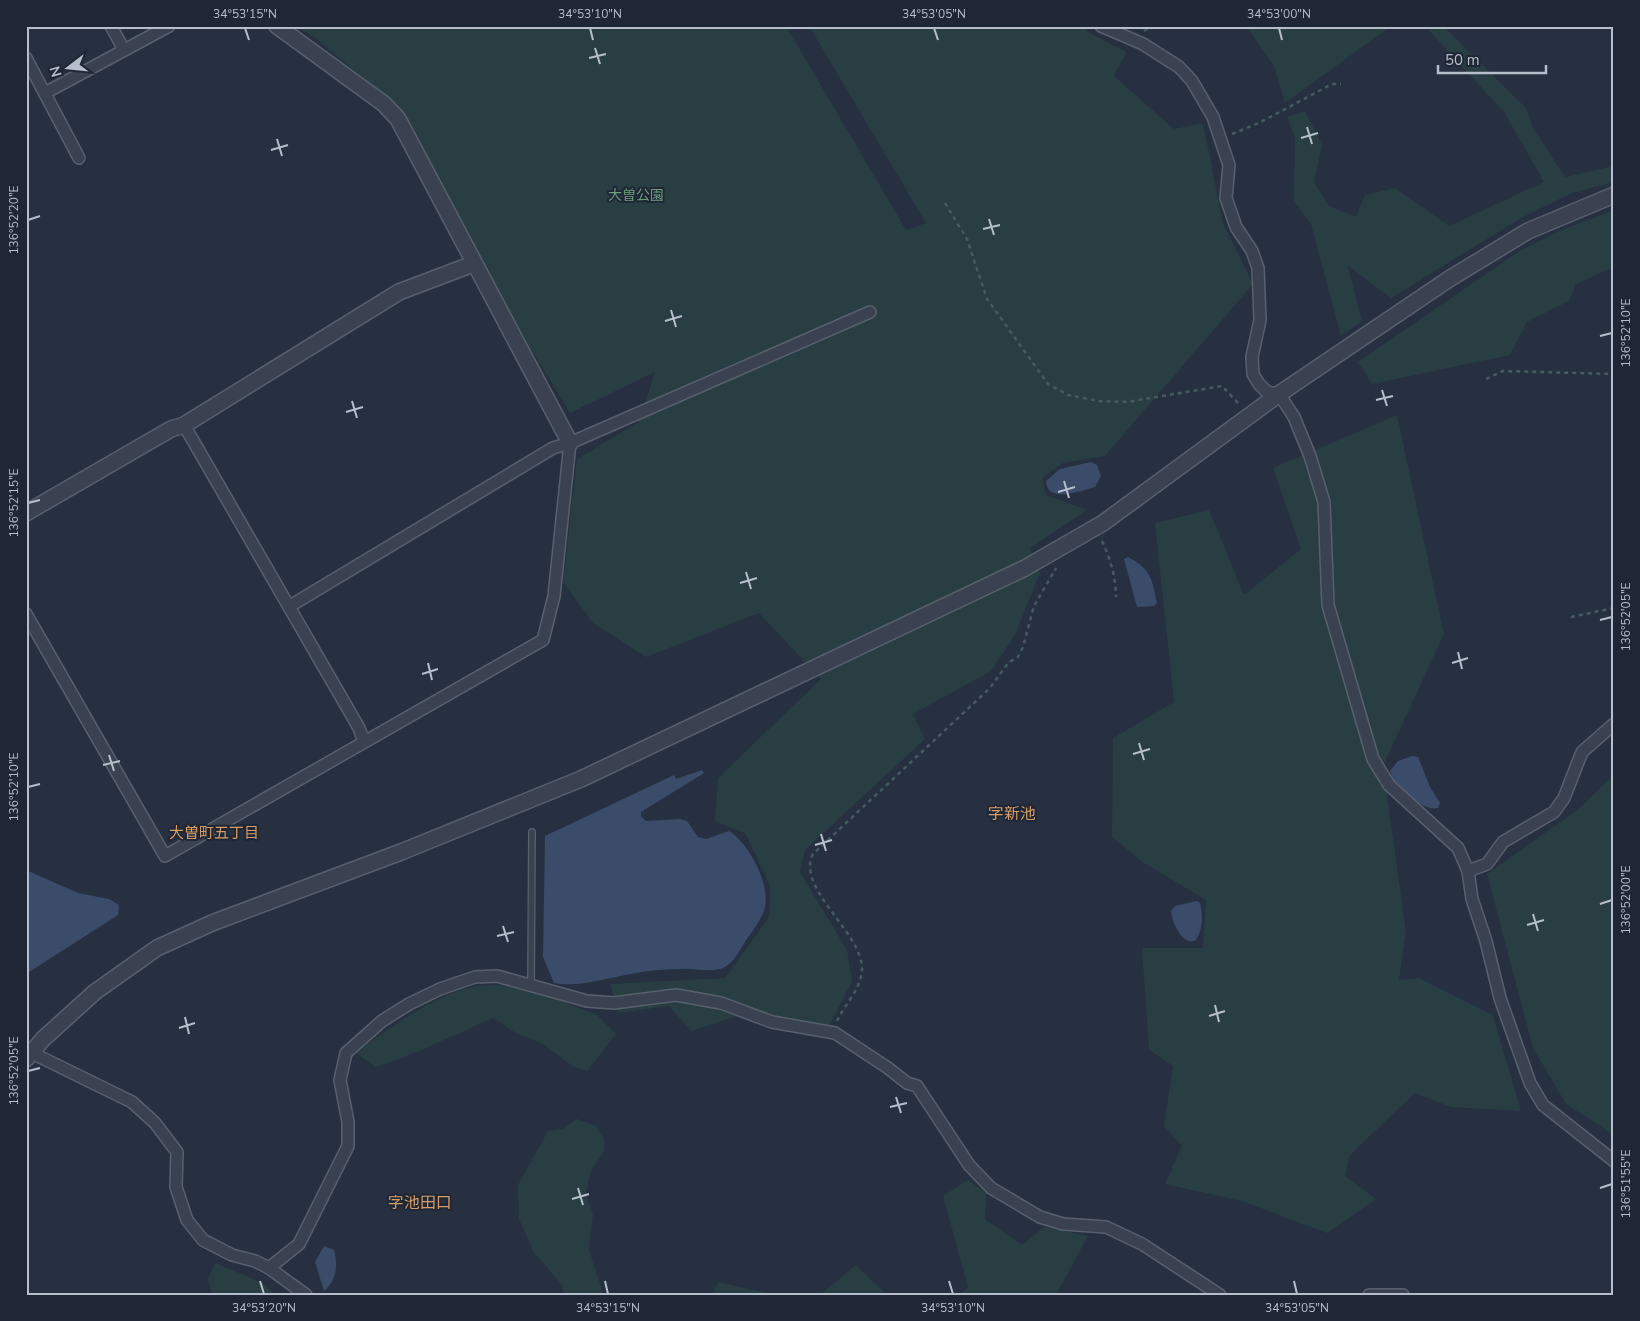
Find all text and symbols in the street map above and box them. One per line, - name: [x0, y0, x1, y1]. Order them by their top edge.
- text: 34°53'15"N: [213, 6, 277, 22]
- text: 34°53'10"N: [558, 6, 622, 22]
- text: 34°53'05"N: [902, 6, 966, 22]
- text: 34°53'00"N: [1247, 6, 1311, 22]
- north arrow: [42, 42, 92, 92]
- scale bar: [1438, 42, 1545, 74]
- text: 50 m: [1445, 50, 1480, 70]
- text: N: [45, 64, 67, 79]
- text: 136°52'20"E: [6, 185, 22, 255]
- park label: 大曽公園: [608, 186, 664, 205]
- text: 136°52'10"E: [1618, 298, 1634, 368]
- text: 136°52'15"E: [6, 468, 22, 538]
- text: 136°52'05"E: [1618, 582, 1634, 652]
- text: 136°52'10"E: [6, 752, 22, 822]
- district label: 字新池: [988, 803, 1036, 825]
- district label: 大曽町五丁目: [169, 823, 259, 843]
- text: 136°52'00"E: [1618, 865, 1634, 935]
- text: 136°52'05"E: [6, 1036, 22, 1106]
- text: 136°51'55"E: [1618, 1149, 1634, 1219]
- district label: 字池田口: [388, 1192, 452, 1214]
- text: 34°53'20"N: [232, 1300, 296, 1316]
- text: 34°53'15"N: [576, 1300, 640, 1316]
- text: 34°53'10"N: [921, 1300, 985, 1316]
- text: 34°53'05"N: [1265, 1300, 1329, 1316]

